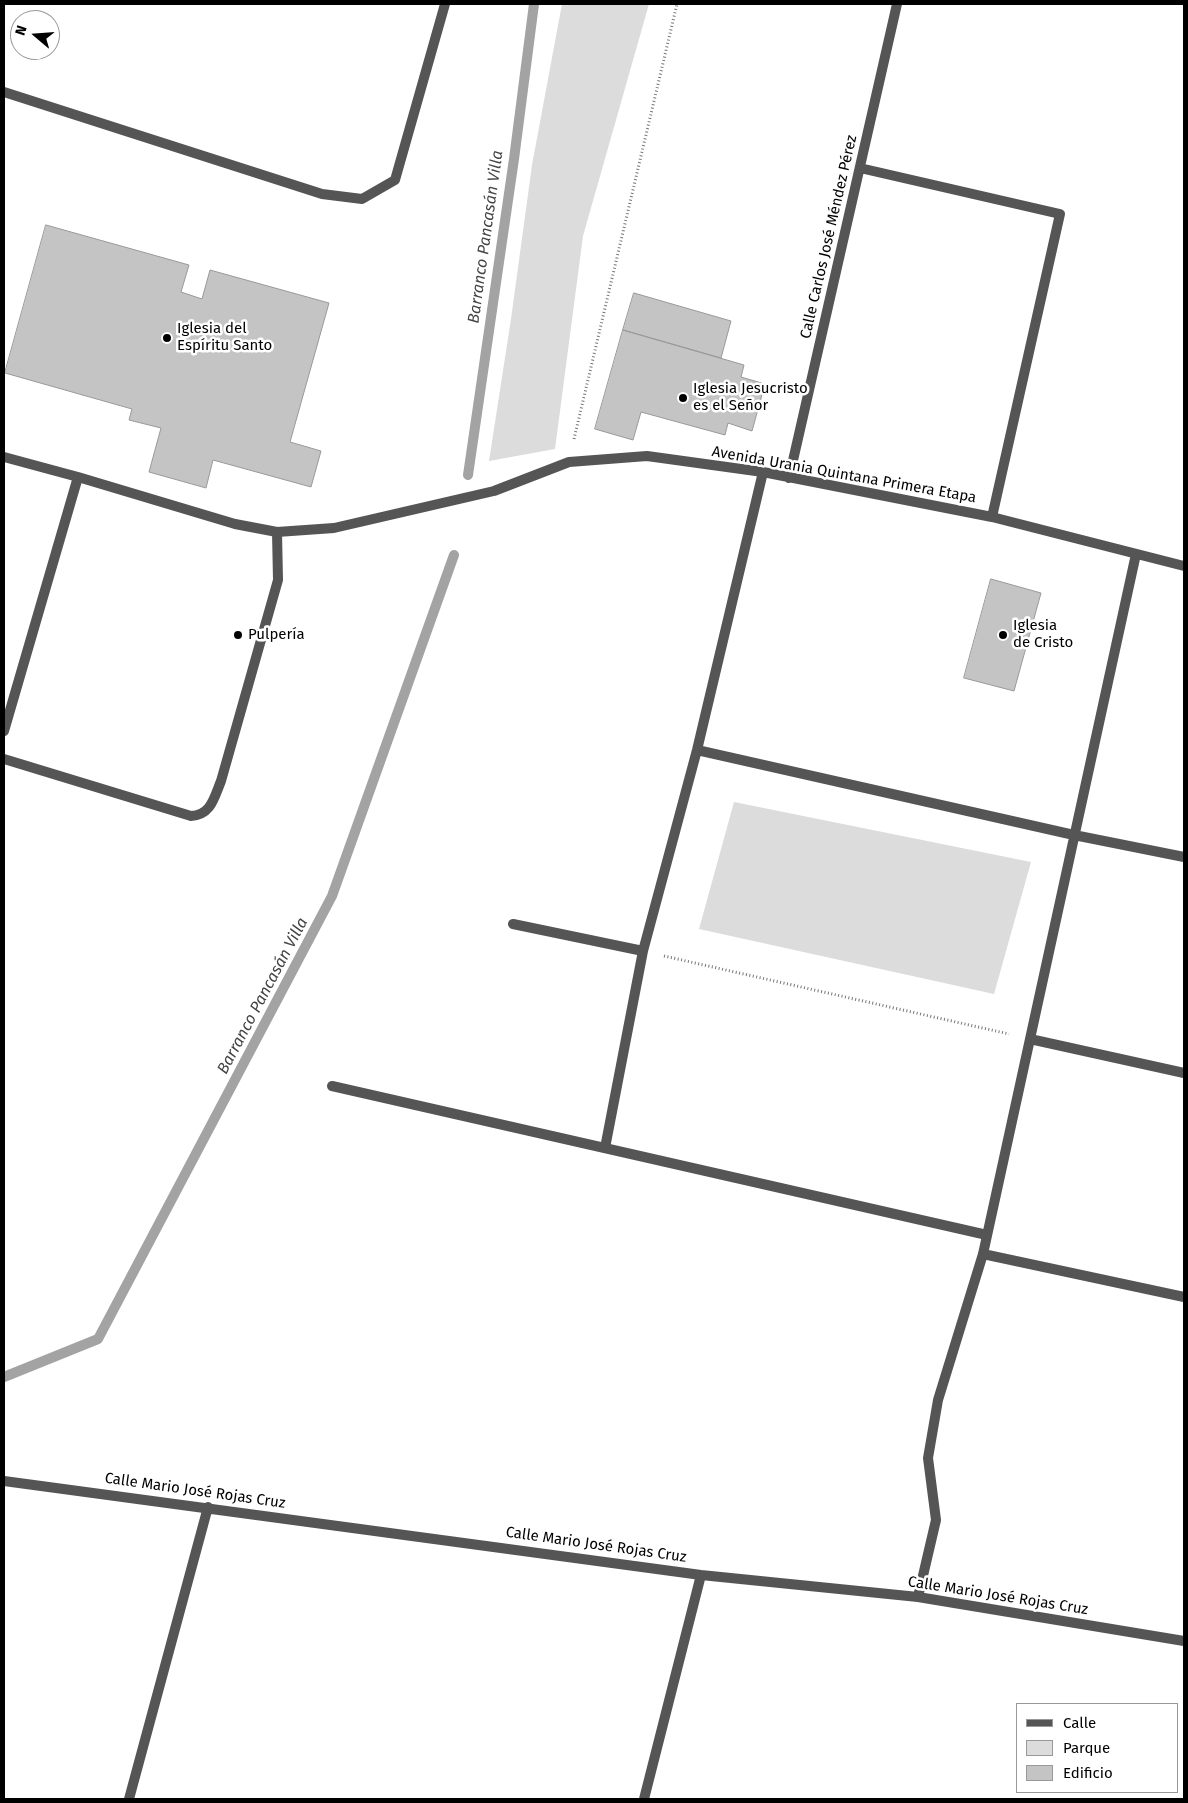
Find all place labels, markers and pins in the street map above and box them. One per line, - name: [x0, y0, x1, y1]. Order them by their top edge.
- place label: Iglesia del Espíritu Santo: [177, 320, 272, 355]
- marker: Iglesia del Espíritu Santo: [161, 332, 173, 344]
- place label: Iglesia Jesucristo es el Señor: [693, 380, 808, 415]
- marker: Iglesia Jesucristo es el Señor: [677, 392, 689, 404]
- place label: Iglesia de Cristo: [1013, 617, 1073, 652]
- place label: Pulpería: [248, 626, 305, 644]
- marker: Pulpería: [232, 629, 244, 641]
- marker: Iglesia de Cristo: [997, 629, 1009, 641]

